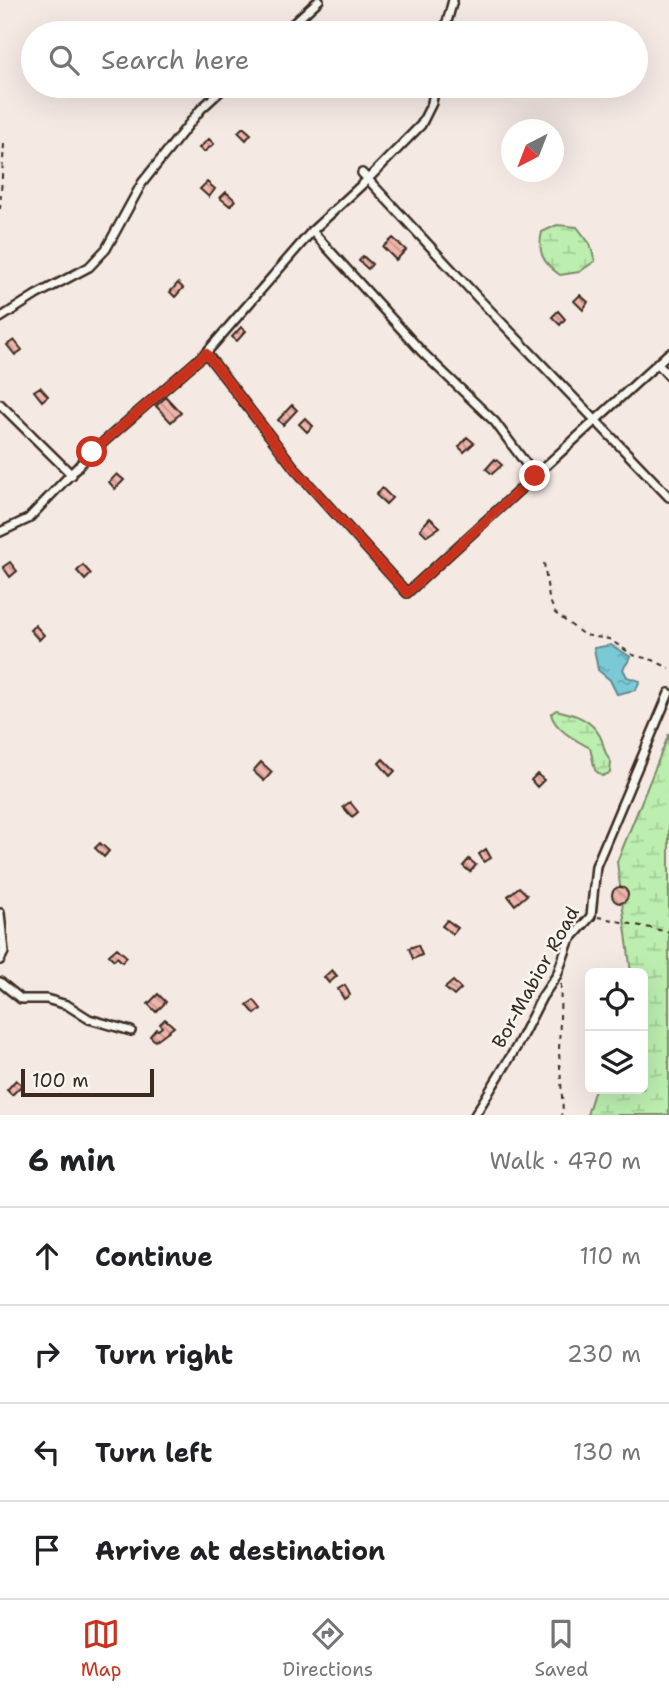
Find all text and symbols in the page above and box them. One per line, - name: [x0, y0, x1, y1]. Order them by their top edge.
- search box: [21, 21, 648, 98]
- icon: search: [45, 41, 83, 79]
- text: Search here: [101, 42, 250, 77]
- north arrow: [501, 119, 564, 182]
- route start: [76, 436, 107, 467]
- route end: [519, 460, 550, 491]
- street label: Bor-Mabior Road: [486, 902, 585, 1052]
- map controls: [585, 968, 648, 1094]
- button: locate: [585, 968, 648, 1031]
- button: layers: [585, 1031, 648, 1094]
- scale bar: [21, 1066, 154, 1098]
- text: 100 m: [32, 1068, 89, 1093]
- text: 6 min: [28, 1140, 115, 1181]
- text: Walk · 470 m: [489, 1146, 641, 1176]
- icon: ahead: [28, 1237, 66, 1275]
- text: Continue: [95, 1239, 213, 1274]
- text: 110 m: [579, 1241, 641, 1271]
- icon: right: [28, 1335, 66, 1373]
- text: Turn right: [95, 1337, 233, 1372]
- text: 230 m: [567, 1339, 641, 1369]
- icon: left: [28, 1433, 66, 1471]
- text: Turn left: [95, 1435, 212, 1470]
- text: 130 m: [573, 1437, 641, 1467]
- icon: arrive: [28, 1531, 66, 1569]
- text: Arrive at destination: [95, 1533, 385, 1568]
- tab: Map: [81, 1615, 121, 1682]
- tab: Directions: [283, 1615, 373, 1682]
- tab: Saved: [534, 1615, 588, 1682]

